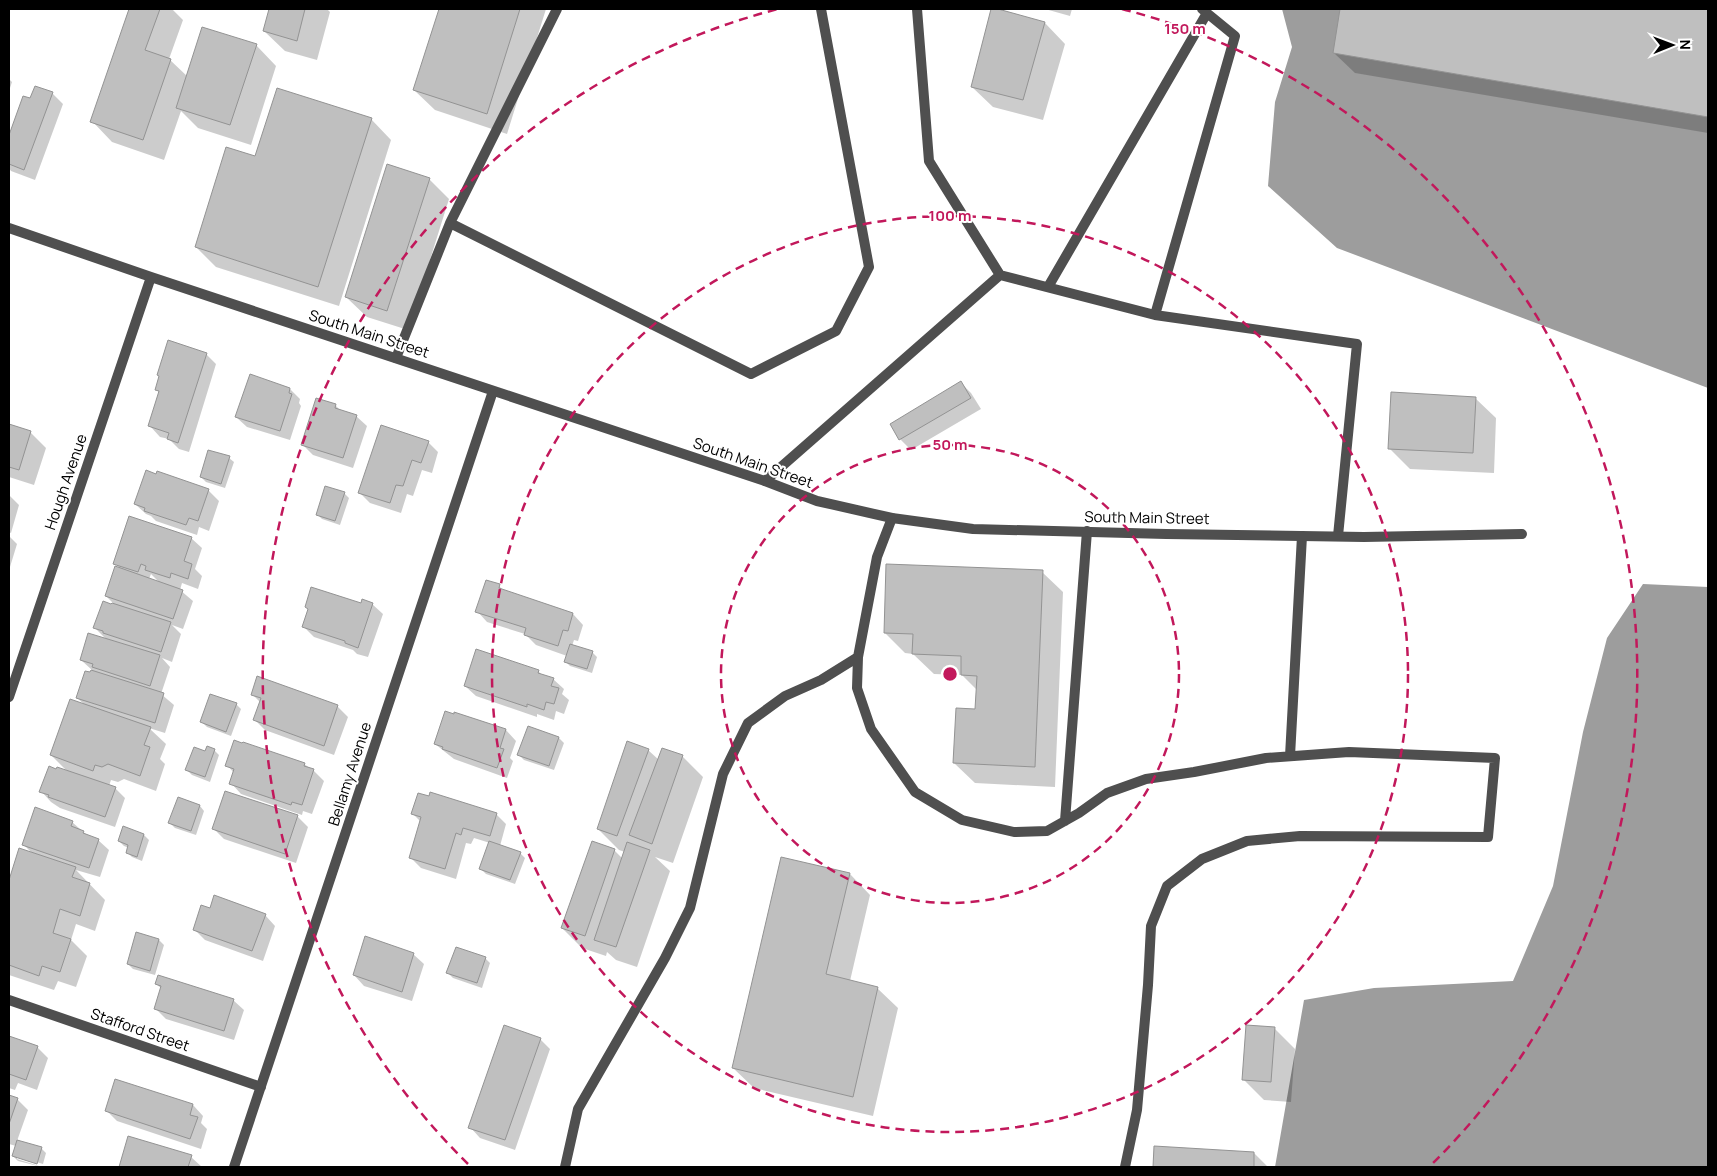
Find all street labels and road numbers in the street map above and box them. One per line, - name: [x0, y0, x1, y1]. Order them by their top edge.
- street label: South Main Street: [306, 304, 432, 363]
- street label: Hough Avenue: [39, 431, 92, 533]
- street label: South Main Street: [690, 432, 816, 493]
- street label: South Main Street: [1084, 506, 1210, 529]
- street label: Bellamy Avenue: [323, 719, 376, 828]
- street label: Stafford Street: [88, 1003, 192, 1056]

